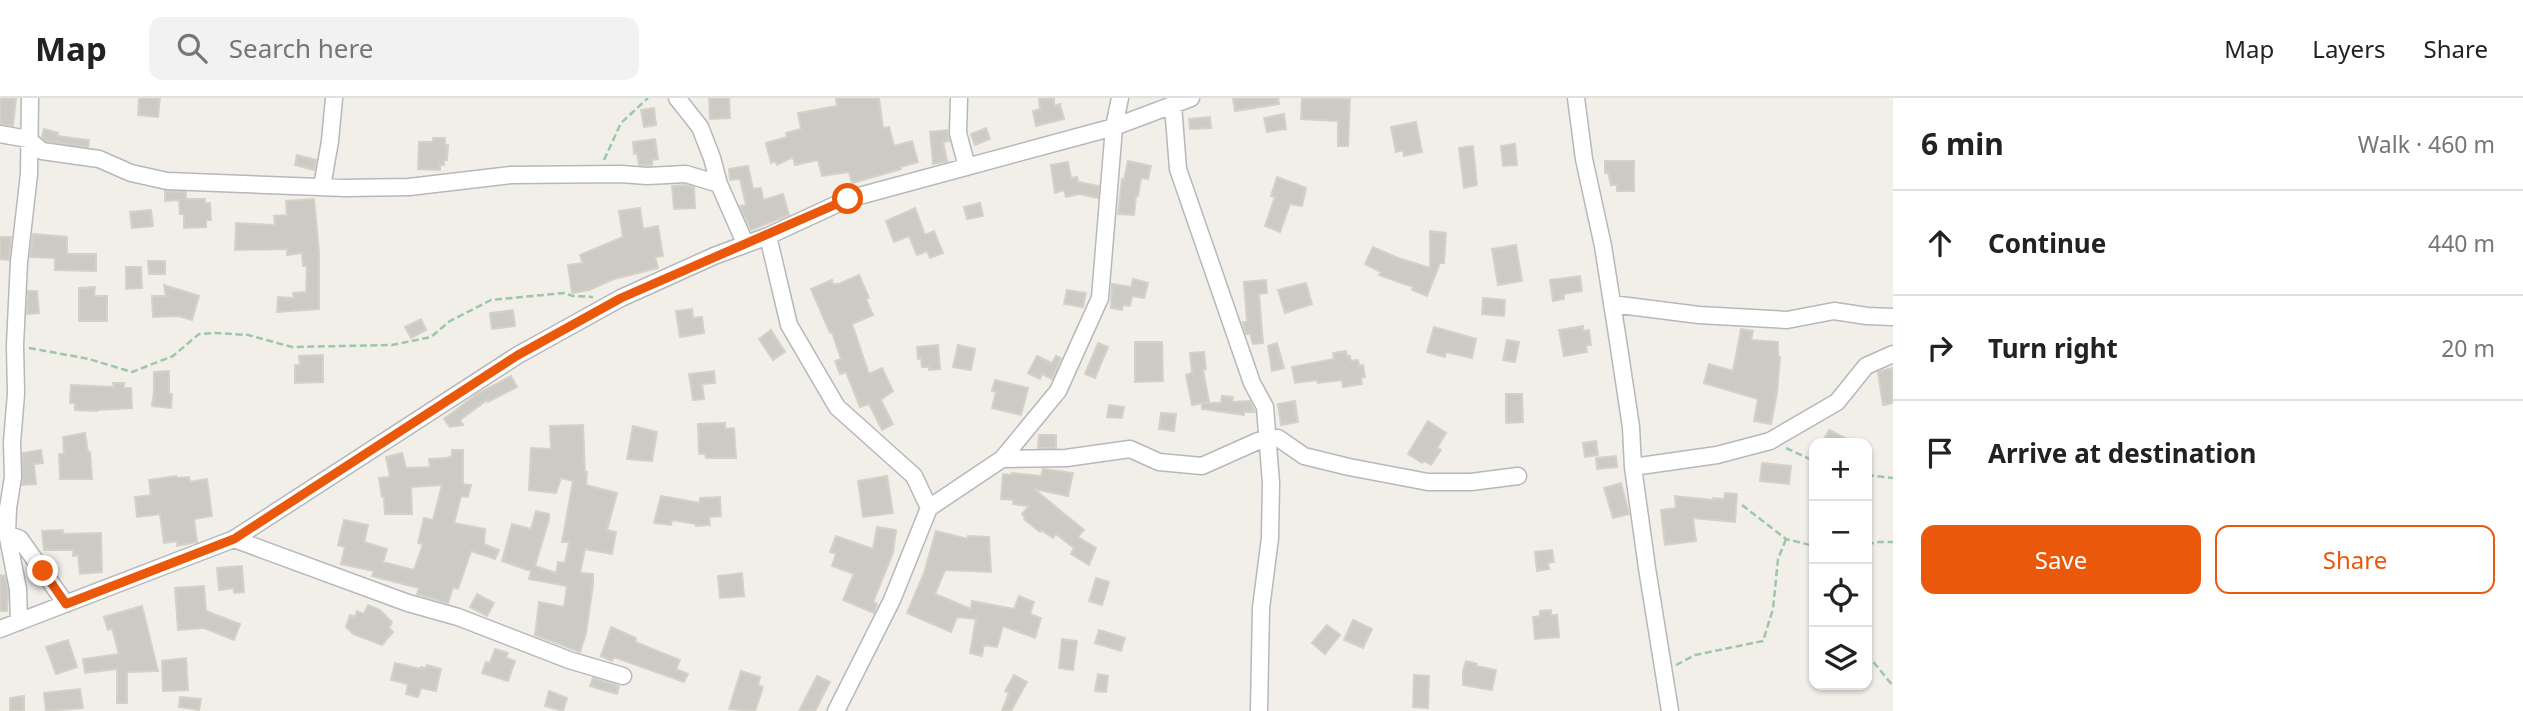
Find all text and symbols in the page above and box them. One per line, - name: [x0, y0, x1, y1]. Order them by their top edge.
- search box: [149, 17, 639, 80]
- text: Map: [35, 26, 107, 71]
- icon: search: [173, 29, 211, 67]
- text: Search here: [229, 30, 373, 66]
- text: Map: [2224, 32, 2274, 65]
- text: Layers: [2312, 32, 2386, 65]
- text: Share: [2424, 32, 2488, 65]
- text: 6 min: [1921, 123, 2004, 164]
- text: Walk · 460 m: [2358, 128, 2495, 160]
- route start: [832, 183, 863, 214]
- icon: ahead: [1921, 224, 1959, 262]
- text: Continue: [1988, 225, 2106, 261]
- text: 440 m: [2428, 227, 2495, 259]
- icon: right: [1921, 329, 1959, 367]
- text: Turn right: [1988, 330, 2118, 366]
- text: 20 m: [2441, 332, 2495, 364]
- icon: arrive: [1921, 434, 1959, 472]
- text: Arrive at destination: [1988, 435, 2257, 471]
- map controls: [1809, 438, 1872, 690]
- button: +: [1809, 438, 1872, 501]
- button: −: [1809, 501, 1872, 564]
- button: Save: [1921, 525, 2201, 594]
- button: Share: [2215, 525, 2495, 594]
- route end: [27, 555, 58, 586]
- button: locate: [1809, 564, 1872, 627]
- button: layers: [1809, 627, 1872, 690]

